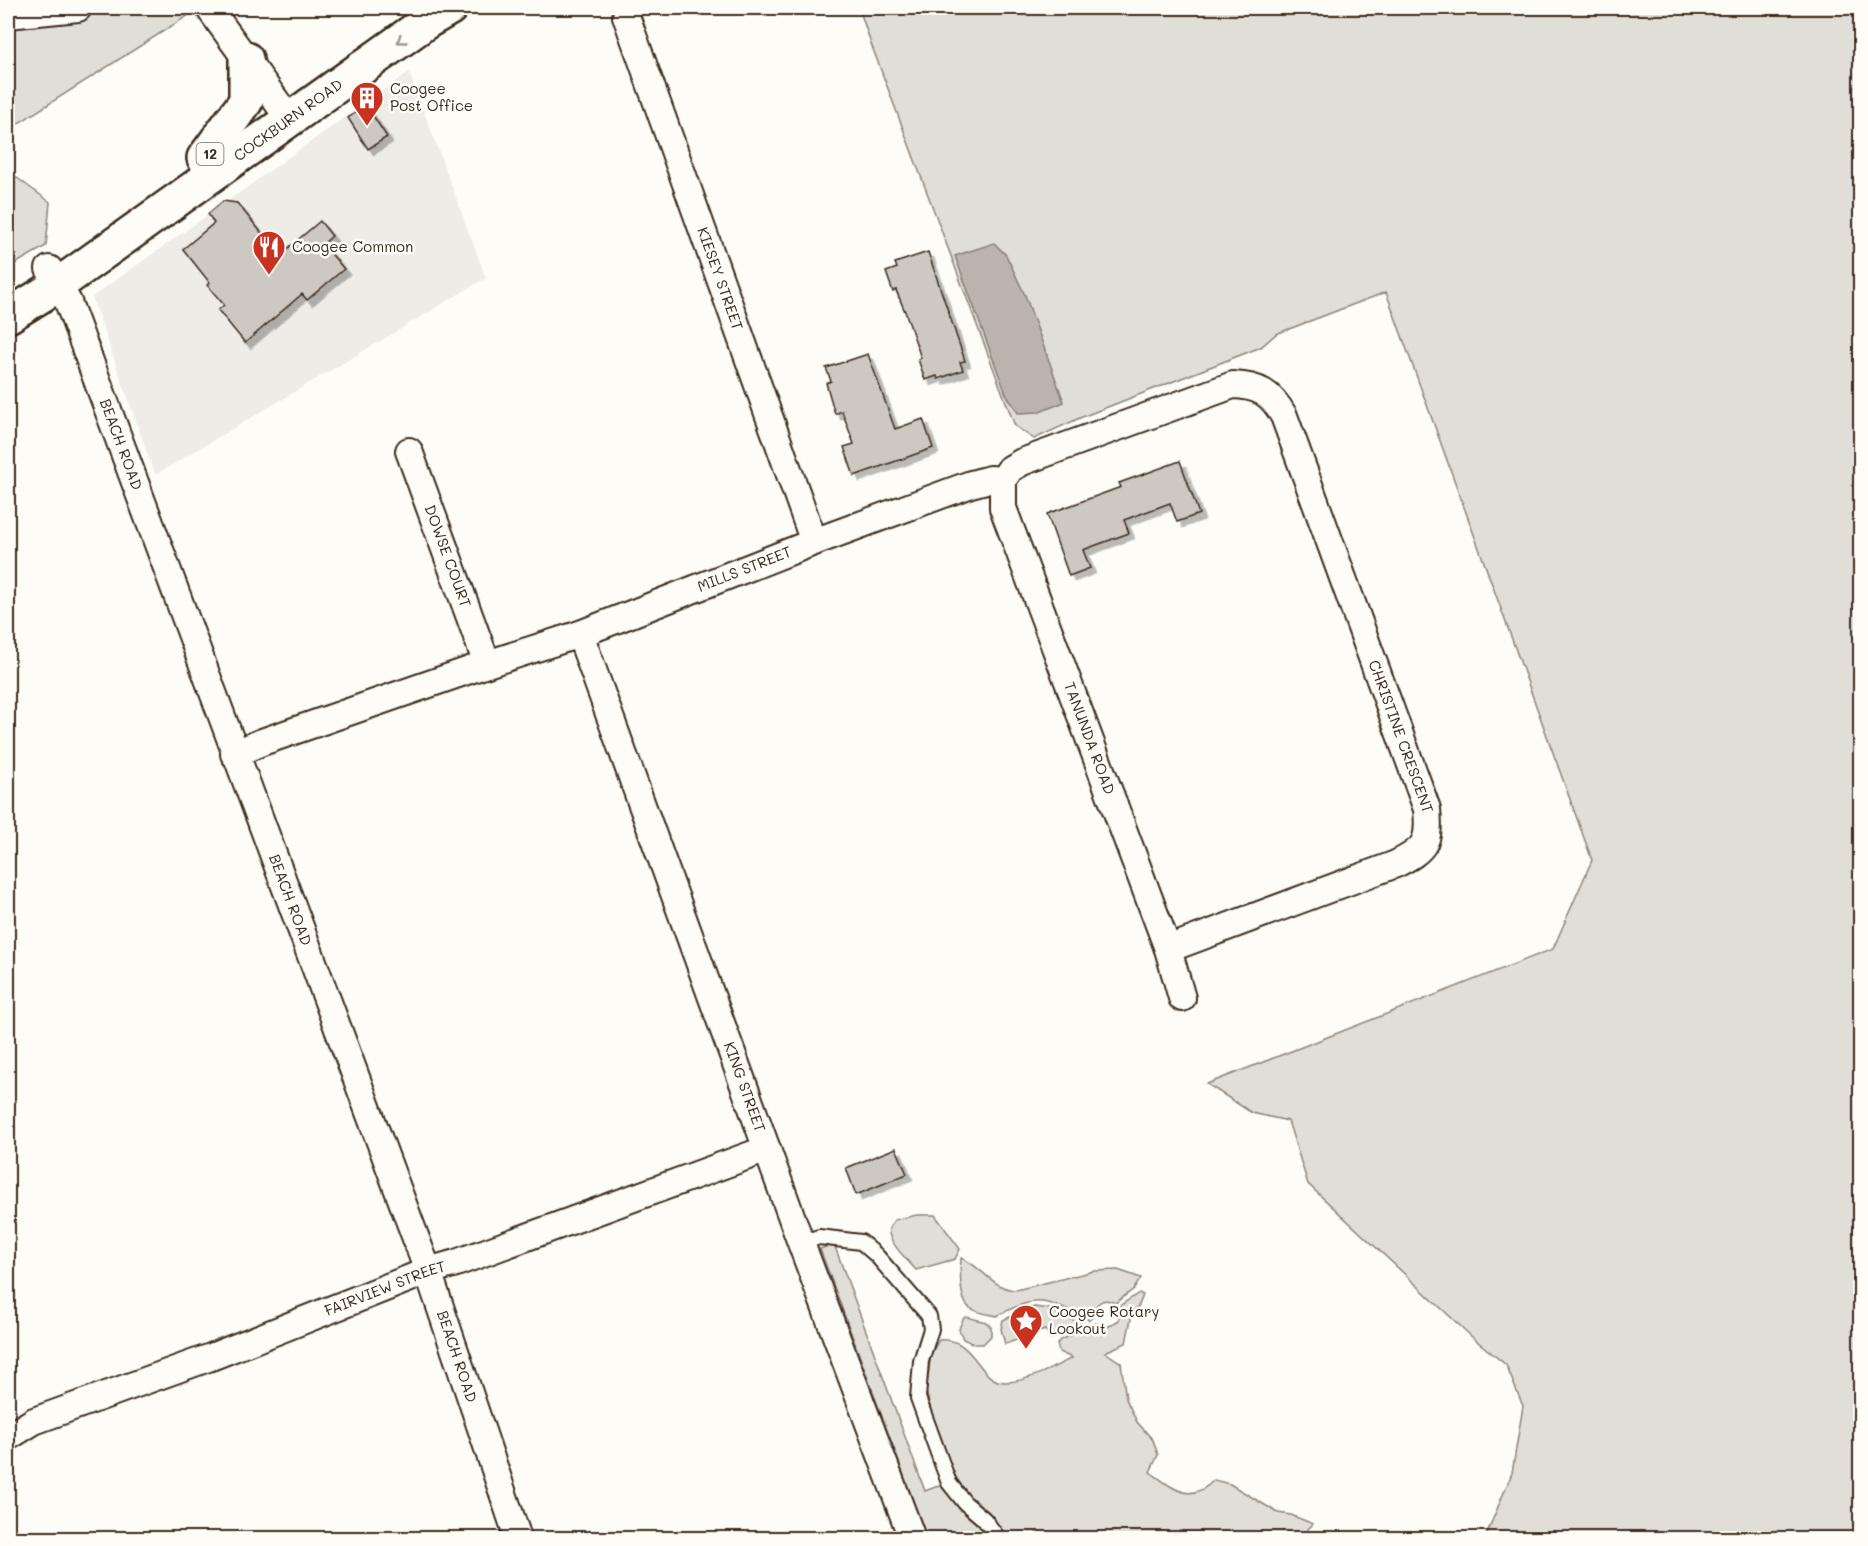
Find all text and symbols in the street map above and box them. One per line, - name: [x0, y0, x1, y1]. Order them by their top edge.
- one-way arrow: [397, 33, 408, 44]
- street label: COCKBURN ROAD: [229, 74, 346, 165]
- place label: Coogee Post Office: [390, 78, 473, 115]
- building icon: Coogee Post Office: [349, 80, 385, 127]
- road number: 12: [196, 143, 224, 165]
- street label: KIESEY STREET: [693, 224, 748, 333]
- restaurant icon: Coogee Common: [251, 229, 287, 276]
- place label: Coogee Common: [292, 236, 413, 256]
- street label: BEACH ROAD: [96, 396, 148, 492]
- street label: DOWSE COURT: [421, 502, 476, 610]
- street label: MILLS STREET: [694, 541, 794, 596]
- street label: CHRISTINE CRESCENT: [1365, 657, 1439, 816]
- street label: TANUNDA ROAD: [1060, 679, 1120, 797]
- street label: BEACH ROAD: [265, 851, 317, 948]
- street label: KING STREET: [720, 1039, 771, 1135]
- street label: FAIRVIEW STREET: [321, 1256, 448, 1320]
- place label: Coogee Rotary Lookout: [1049, 1301, 1160, 1338]
- place icon: Coogee Rotary Lookout: [1008, 1303, 1044, 1350]
- street label: BEACH ROAD: [433, 1308, 483, 1405]

